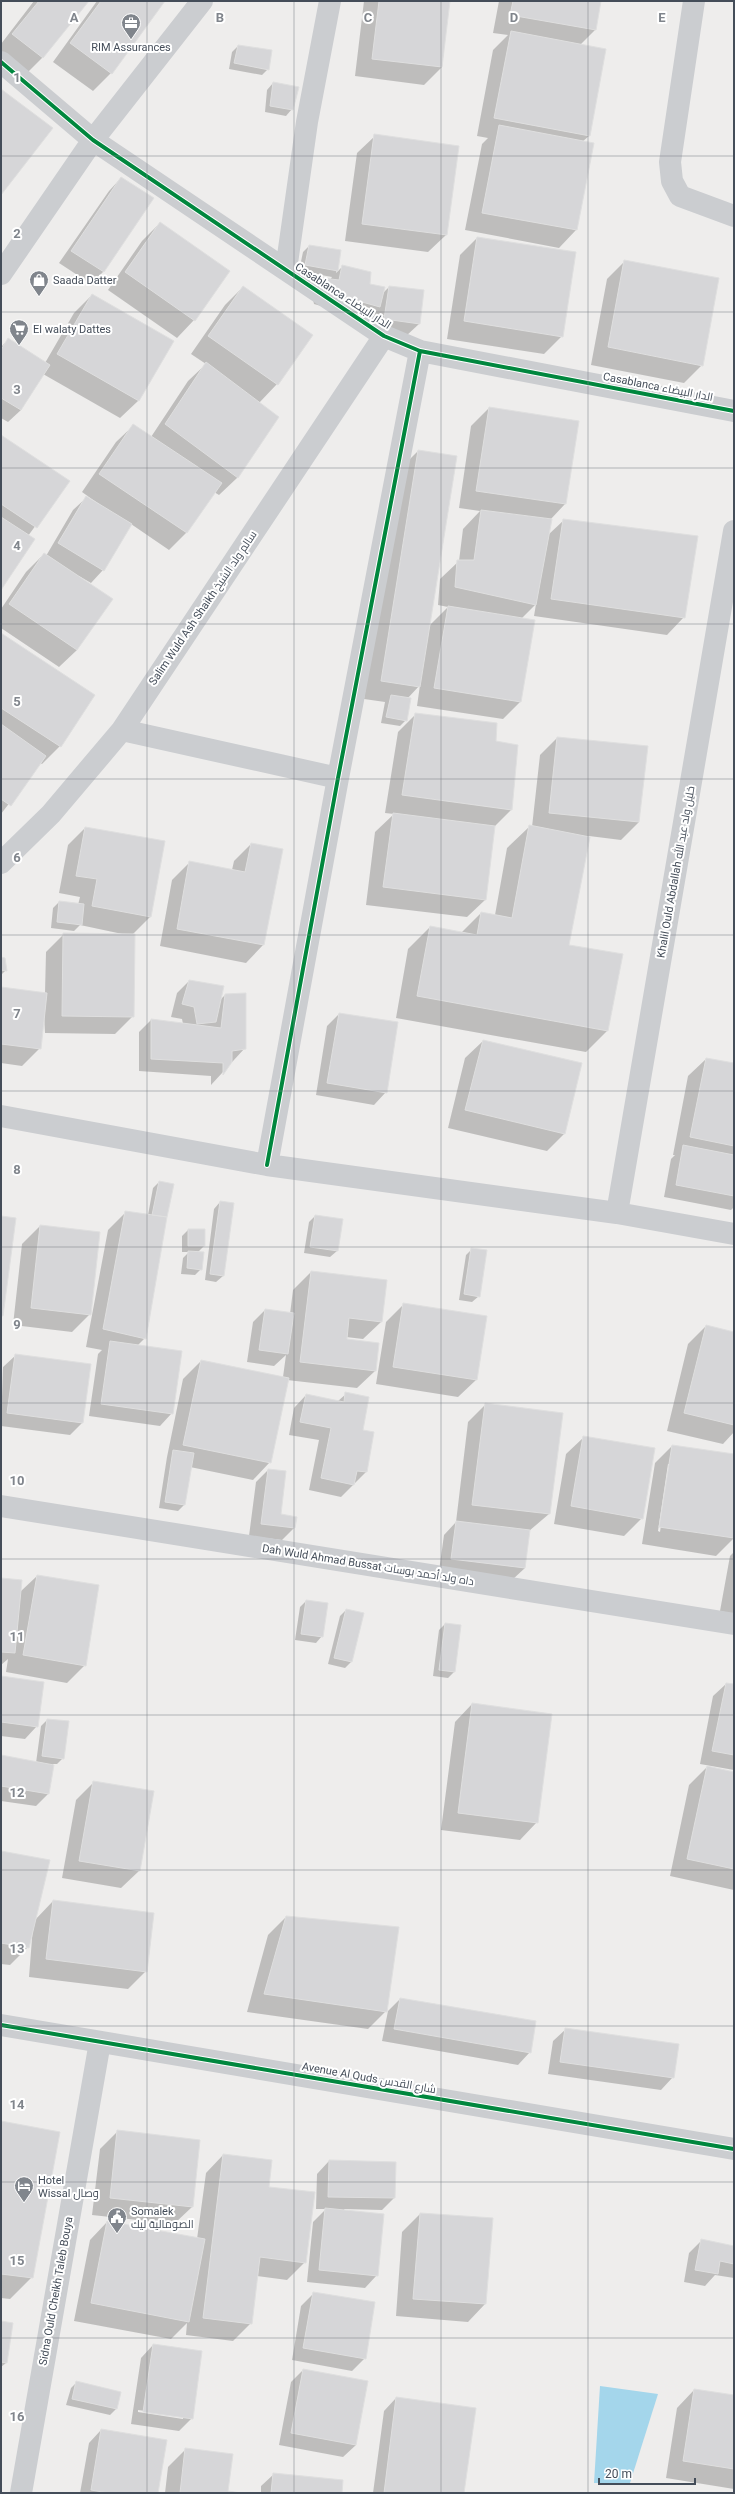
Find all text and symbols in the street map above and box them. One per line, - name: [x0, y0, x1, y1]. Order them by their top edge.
- text: A: [70, 10, 79, 25]
- text: B: [216, 10, 224, 25]
- text: C: [364, 10, 373, 25]
- text: D: [510, 10, 518, 25]
- text: E: [658, 10, 666, 25]
- office icon: RIM Assurances: [120, 12, 142, 40]
- place label: RIM Assurances: [91, 41, 171, 54]
- text: 1: [13, 70, 21, 85]
- text: 2: [13, 226, 21, 241]
- street label: Casablanca الدار البيضاء: [293, 260, 393, 332]
- shop icon: Saada Datter: [28, 269, 50, 297]
- place label: Saada Datter: [53, 274, 117, 287]
- supermarket icon: El walaty Dattes: [8, 318, 30, 346]
- place label: El walaty Dattes: [33, 323, 111, 336]
- street label: Casablanca الدار البيضاء: [602, 370, 714, 404]
- text: 3: [13, 382, 21, 397]
- street label: Salim Wuld Ash Shaikh سالم ولد الشيخ: [146, 528, 260, 688]
- text: 4: [13, 538, 21, 553]
- text: 5: [13, 694, 21, 709]
- street label: Khalil Ould Abdallah خليل ولد عبد الله: [652, 785, 698, 959]
- text: 6: [13, 850, 21, 865]
- text: 7: [13, 1006, 21, 1021]
- text: 8: [13, 1162, 21, 1177]
- text: 9: [13, 1317, 21, 1332]
- text: 10: [10, 1473, 24, 1488]
- street label: Dah Wuld Ahmad Bussat داه ولد أحمد بوسات: [261, 1541, 475, 1588]
- text: 11: [10, 1629, 24, 1644]
- text: 12: [10, 1785, 24, 1800]
- text: 13: [10, 1941, 24, 1956]
- street label: Avenue Al Quds شارع القدس: [301, 2060, 437, 2097]
- text: 14: [10, 2097, 25, 2112]
- place label: Hotel Wissal وصال: [38, 2174, 99, 2200]
- hotel icon: Hotel Wissal وصال: [13, 2175, 35, 2203]
- place label: Somalek الصومالية ليك: [131, 2205, 194, 2231]
- public building icon: Somalek الصومالية ليك: [106, 2206, 128, 2234]
- street label: Sidna Ould Cheikh Taleb Bouya: [36, 2216, 76, 2366]
- text: 15: [10, 2253, 24, 2268]
- text: 16: [10, 2409, 25, 2424]
- scale bar: [599, 2460, 695, 2486]
- text: 20 m: [605, 2467, 632, 2481]

